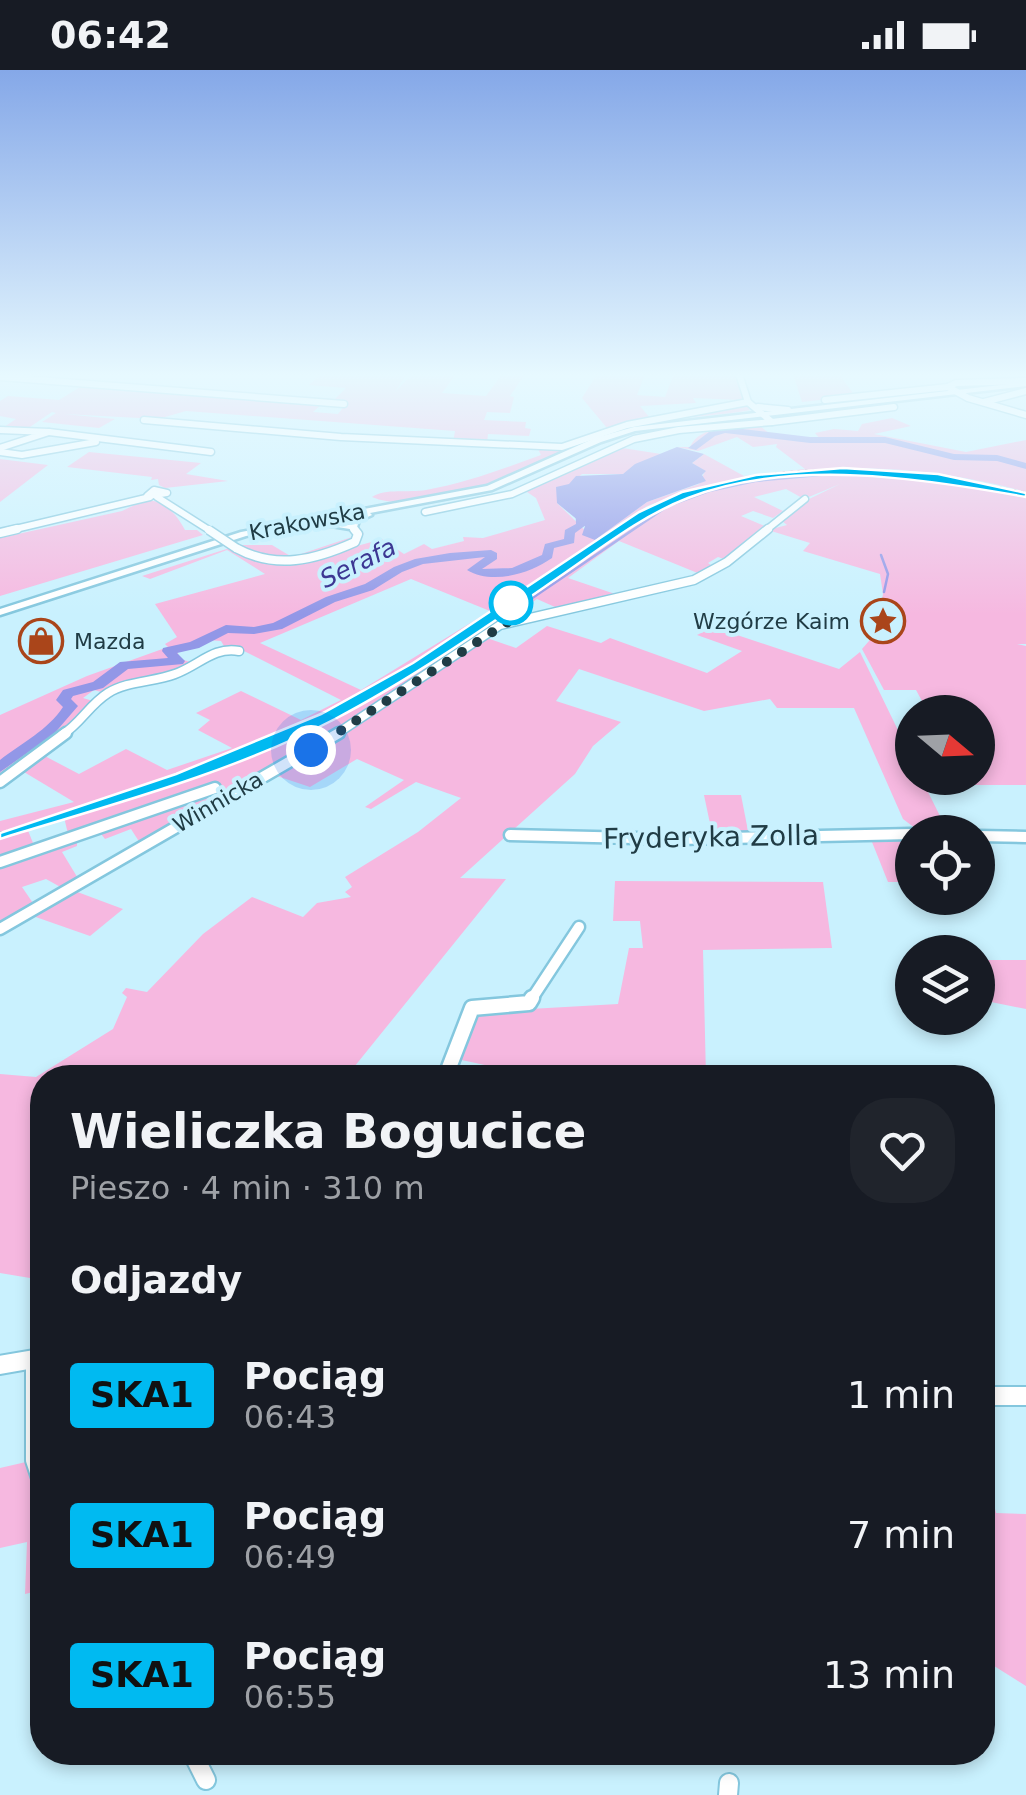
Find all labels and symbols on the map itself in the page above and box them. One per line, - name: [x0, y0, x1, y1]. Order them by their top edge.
- street label: Krakowska: [247, 499, 367, 545]
- water label: Serafa: [315, 532, 401, 594]
- unlabelled marker: [490, 582, 532, 624]
- place icon: Wzgórze Kaim: [860, 598, 906, 644]
- place label: Wzgórze Kaim: [693, 609, 850, 634]
- shop icon: Mazda: [18, 618, 64, 664]
- place label: Mazda: [74, 629, 145, 654]
- north arrow: [895, 695, 995, 795]
- your location: [286, 725, 336, 775]
- street label: Winnicka: [169, 766, 267, 838]
- street label: Fryderyka Zolla: [603, 819, 819, 855]

